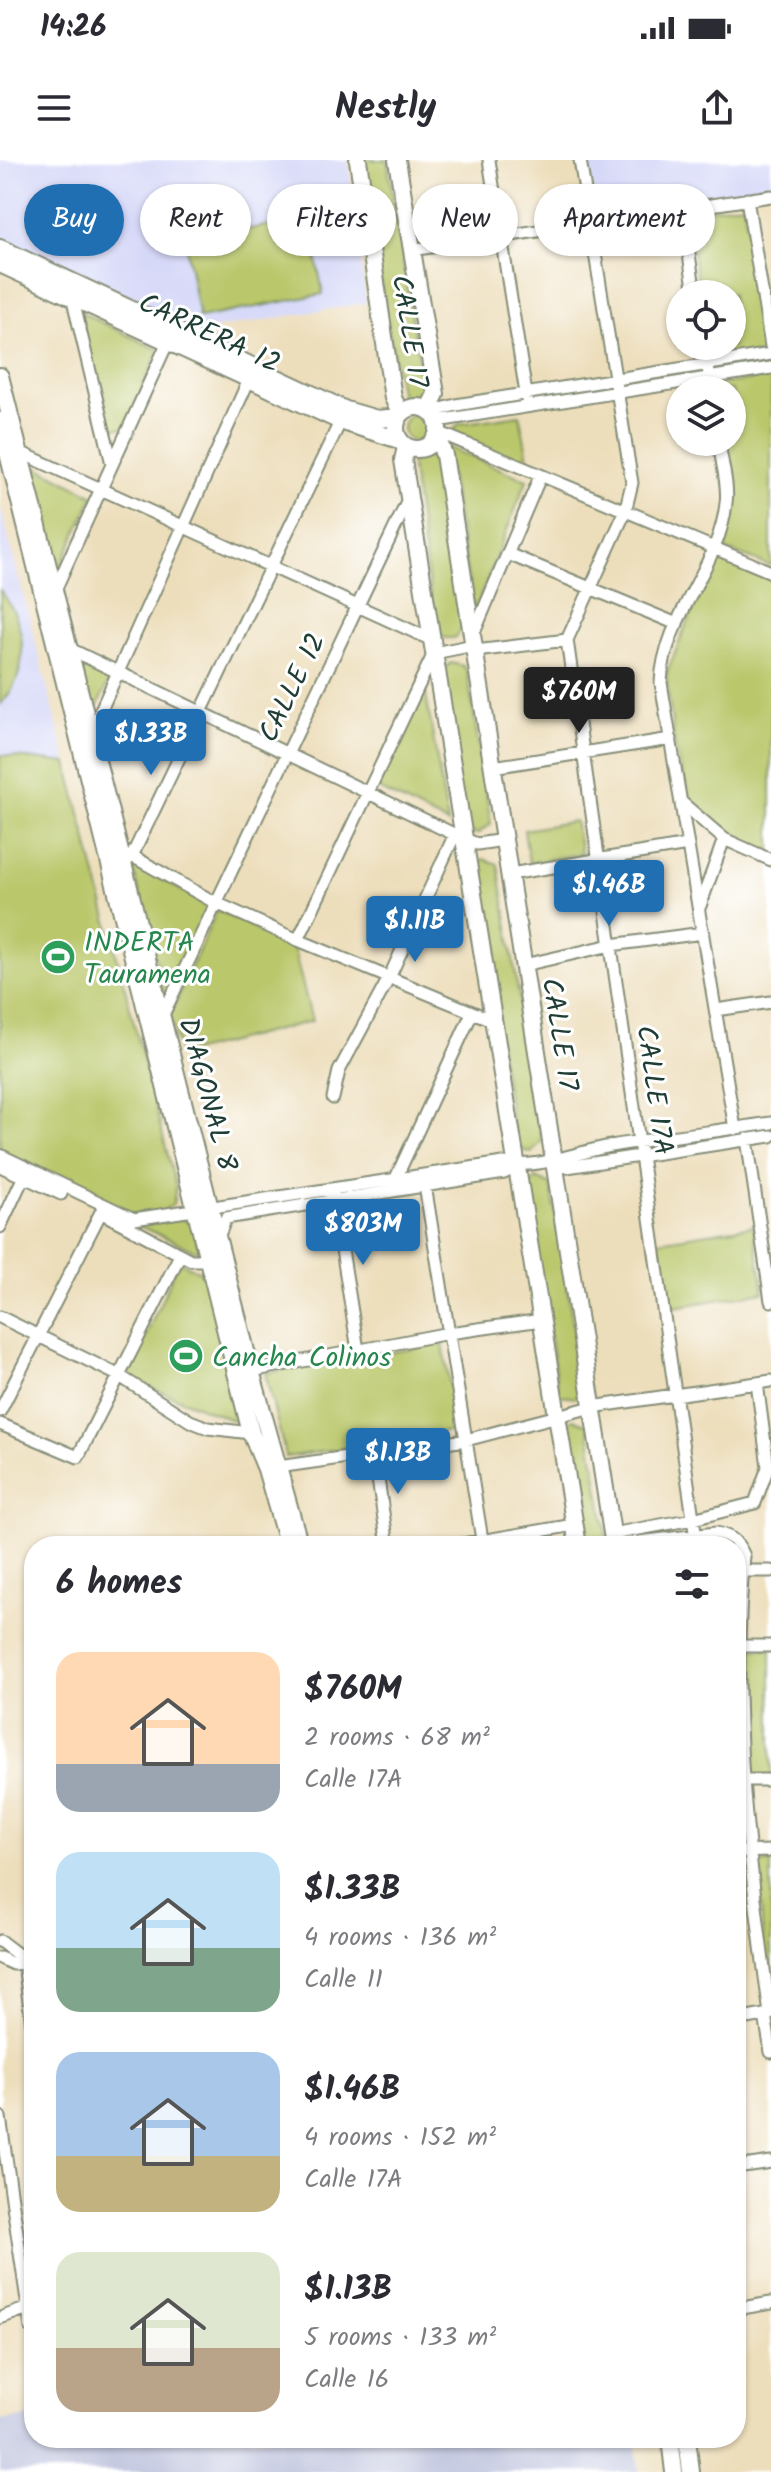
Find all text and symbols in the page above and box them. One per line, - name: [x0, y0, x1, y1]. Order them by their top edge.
- text: 14:26: [40, 4, 107, 52]
- text: Nestly: [335, 80, 436, 137]
- icon: menu: [32, 86, 76, 130]
- icon: share: [695, 86, 739, 130]
- chip: Buy: [24, 184, 124, 256]
- chip: Rent: [140, 184, 251, 256]
- chip: Filters: [267, 184, 396, 256]
- chip: New: [412, 184, 518, 256]
- chip: Apartment: [534, 184, 715, 256]
- street label: CALLE 17: [377, 272, 440, 392]
- map controls: [666, 280, 746, 456]
- button: locate: [666, 280, 746, 360]
- street label: CARRERA 12: [130, 282, 288, 387]
- button: layers: [666, 376, 746, 456]
- street label: CALLE 12: [247, 626, 339, 751]
- pin: $760M: [523, 667, 635, 735]
- text: $760M: [542, 672, 616, 714]
- pin: $1.33B: [86, 709, 216, 777]
- text: $1.33B: [114, 714, 188, 756]
- pin: $1.46B: [544, 860, 674, 928]
- text: $1.46B: [572, 865, 646, 907]
- pin: $1.11B: [350, 896, 480, 964]
- text: $1.11B: [384, 901, 446, 943]
- place label: INDERTA Tauramena: [84, 921, 211, 998]
- sports icon: INDERTA Tauramena: [39, 938, 77, 976]
- street label: CALLE 17: [527, 975, 590, 1095]
- street label: DIAGONAL 8: [164, 1013, 249, 1177]
- street label: CALLE 17A: [622, 1022, 685, 1158]
- pin: $803M: [307, 1199, 419, 1267]
- text: $803M: [324, 1204, 402, 1246]
- place label: Cancha Colinos: [212, 1336, 391, 1381]
- sports icon: Cancha Colinos: [167, 1337, 205, 1375]
- pin: $1.13B: [333, 1428, 463, 1496]
- text: $1.13B: [364, 1433, 432, 1475]
- text: 6 homes: [56, 1557, 182, 1611]
- icon: filters: [670, 1562, 714, 1606]
- text: $760M: [304, 1663, 402, 1717]
- icon: home: [120, 1684, 216, 1780]
- text: 2 rooms · 68 m²: [304, 1717, 490, 1759]
- text: Calle 17A: [304, 1759, 403, 1801]
- text: $1.33B: [304, 1863, 401, 1917]
- icon: home: [120, 1884, 216, 1980]
- text: 4 rooms · 136 m²: [304, 1917, 496, 1959]
- text: Calle 11: [304, 1959, 383, 2001]
- text: $1.46B: [304, 2063, 401, 2117]
- icon: home: [120, 2084, 216, 2180]
- text: 4 rooms · 152 m²: [304, 2117, 496, 2159]
- text: Calle 17A: [304, 2159, 403, 2201]
- text: $1.13B: [304, 2263, 393, 2317]
- icon: home: [120, 2284, 216, 2380]
- text: 5 rooms · 133 m²: [304, 2317, 496, 2359]
- text: Calle 16: [304, 2359, 389, 2401]

